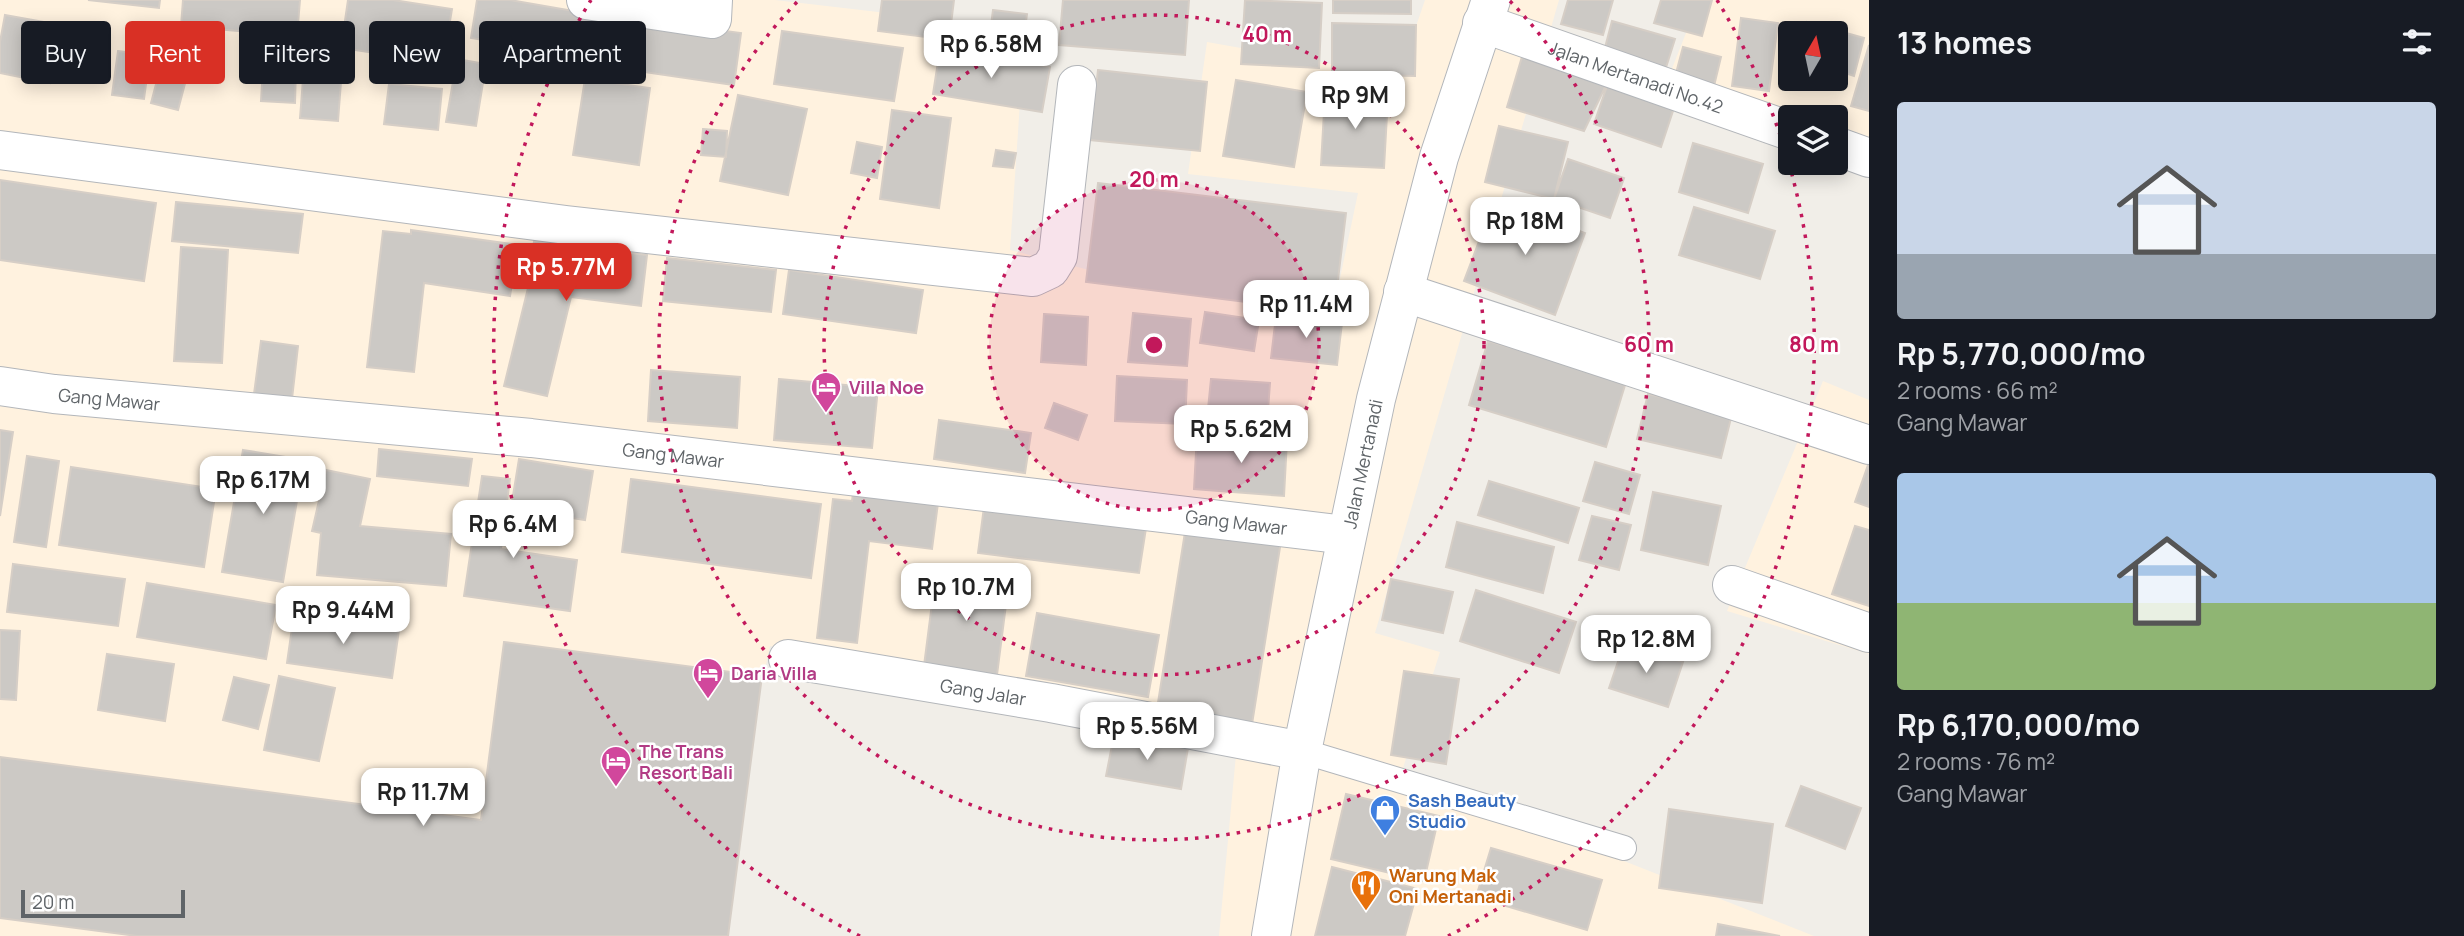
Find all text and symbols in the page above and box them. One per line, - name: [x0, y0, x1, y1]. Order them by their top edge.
- pin: Rp 6.58M: [919, 20, 1063, 80]
- text: 40 m: [1242, 20, 1292, 48]
- chip: Buy: [21, 21, 111, 84]
- chip: Rent: [125, 21, 225, 84]
- chip: Filters: [239, 21, 355, 84]
- chip: New: [369, 21, 465, 84]
- chip: Apartment: [479, 21, 646, 84]
- north arrow: [1778, 21, 1848, 91]
- map controls: [1778, 21, 1848, 175]
- text: 13 homes: [1897, 22, 2032, 63]
- icon: filters: [2398, 23, 2436, 61]
- text: Rp 6.58M: [940, 27, 1042, 59]
- street label: Jalan Mertanadi No.42: [1545, 35, 1726, 119]
- pin: Rp 9M: [1306, 72, 1404, 131]
- text: Rp 9M: [1321, 78, 1389, 110]
- button: layers: [1778, 105, 1848, 175]
- icon: home: [2104, 147, 2230, 273]
- text: 20 m: [1129, 165, 1179, 193]
- pin: Rp 18M: [1468, 198, 1582, 257]
- text: Rp 18M: [1486, 204, 1564, 236]
- pin: Rp 5.77M: [494, 244, 638, 303]
- text: Rp 5.77M: [517, 250, 615, 282]
- pin: Rp 11.4M: [1234, 280, 1378, 340]
- text: Rp 11.4M: [1259, 287, 1353, 319]
- text: 60 m: [1624, 330, 1674, 358]
- text: 80 m: [1789, 330, 1839, 358]
- centre of rings: [1142, 333, 1166, 357]
- text: Rp 5,770,000/mo: [1897, 333, 2146, 374]
- hotel icon: Villa Noe: [809, 370, 843, 414]
- text: 2 rooms · 66 m²: [1897, 374, 2058, 406]
- place label: Villa Noe: [849, 375, 924, 399]
- street label: Gang Mawar: [57, 382, 162, 416]
- street label: Jalan Mertanadi: [1337, 397, 1388, 531]
- pin: Rp 5.62M: [1169, 406, 1313, 465]
- text: Gang Mawar: [1897, 406, 2028, 438]
- text: Rp 5.62M: [1190, 412, 1292, 444]
- street label: Gang Mawar: [621, 437, 726, 473]
- pin: Rp 6.17M: [191, 456, 335, 516]
- text: Rp 6.17M: [216, 463, 310, 495]
- pin: Rp 6.4M: [448, 500, 578, 560]
- street label: Gang Mawar: [1184, 504, 1289, 540]
- text: Rp 6.4M: [469, 507, 557, 539]
- icon: home: [2104, 518, 2230, 644]
- pin: Rp 10.7M: [894, 564, 1038, 623]
- text: Rp 10.7M: [917, 570, 1015, 602]
- pin: Rp 9.44M: [271, 586, 415, 646]
- text: Rp 9.44M: [292, 593, 394, 625]
- pin: Rp 12.8M: [1574, 616, 1718, 675]
- text: Rp 12.8M: [1597, 622, 1695, 654]
- hotel icon: Daria Villa: [691, 656, 725, 700]
- place label: Daria Villa: [731, 661, 817, 685]
- street label: Gang Jalar: [939, 673, 1029, 711]
- pin: Rp 5.56M: [1075, 702, 1219, 762]
- text: Rp 6,170,000/mo: [1897, 704, 2140, 745]
- text: Rp 5.56M: [1096, 709, 1198, 741]
- place label: The Trans Resort Bali: [639, 739, 733, 784]
- hotel icon: The Trans Resort Bali: [599, 744, 633, 788]
- text: 2 rooms · 76 m²: [1897, 745, 2055, 777]
- pin: Rp 11.7M: [351, 768, 495, 828]
- text: Rp 11.7M: [377, 775, 469, 807]
- text: Gang Mawar: [1897, 777, 2028, 809]
- place label: Sash Beauty Studio: [1408, 788, 1516, 833]
- shop icon: Sash Beauty Studio: [1368, 793, 1402, 837]
- place label: Warung Mak Oni Mertanadi: [1389, 863, 1512, 908]
- restaurant icon: Warung Mak Oni Mertanadi: [1349, 868, 1383, 912]
- scale bar: [21, 887, 186, 919]
- text: 20 m: [32, 889, 74, 915]

